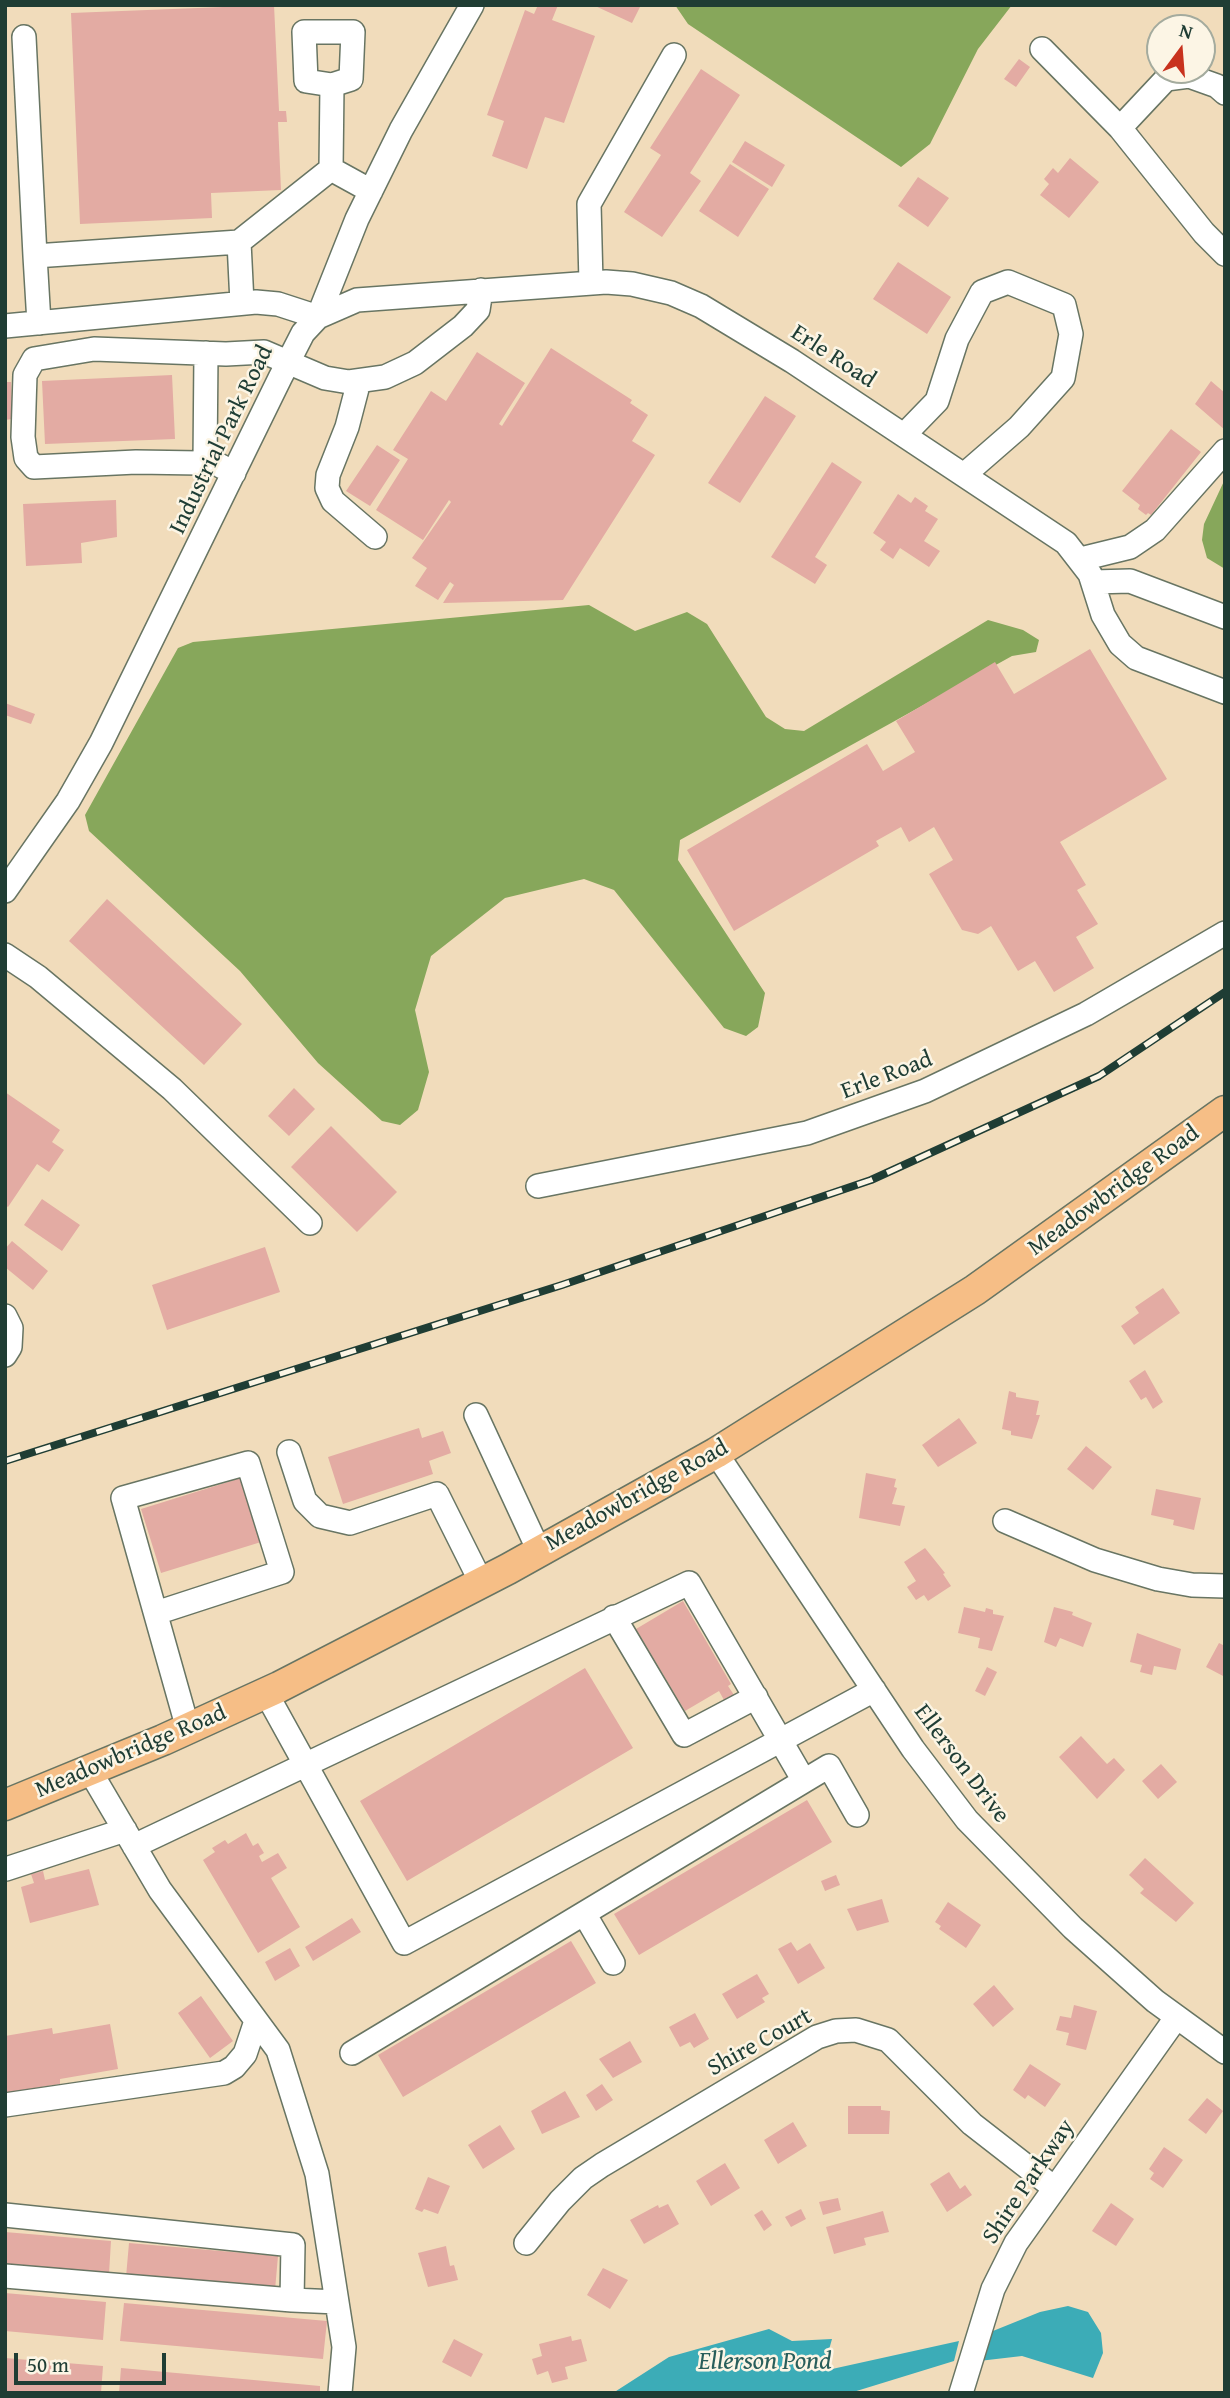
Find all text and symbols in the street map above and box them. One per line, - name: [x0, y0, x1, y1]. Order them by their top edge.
- north arrow: [1146, 14, 1216, 84]
- text: N: [1176, 16, 1196, 46]
- street label: Erle Road: [785, 319, 881, 395]
- street label: Industrial Park Road: [164, 341, 280, 539]
- street label: Erle Road: [837, 1045, 937, 1107]
- street label: Meadowbridge Road: [1023, 1119, 1205, 1263]
- street label: Meadowbridge Road: [541, 1434, 733, 1558]
- street label: Meadowbridge Road: [31, 1699, 231, 1805]
- street label: Ellerson Drive: [907, 1699, 1015, 1829]
- street label: Shire Court: [703, 2003, 817, 2083]
- street label: Shire Parkway: [977, 2114, 1081, 2250]
- scale bar: [18, 2338, 170, 2382]
- water label: Ellerson Pond: [698, 2346, 832, 2378]
- text: 50 m: [27, 2349, 69, 2380]

